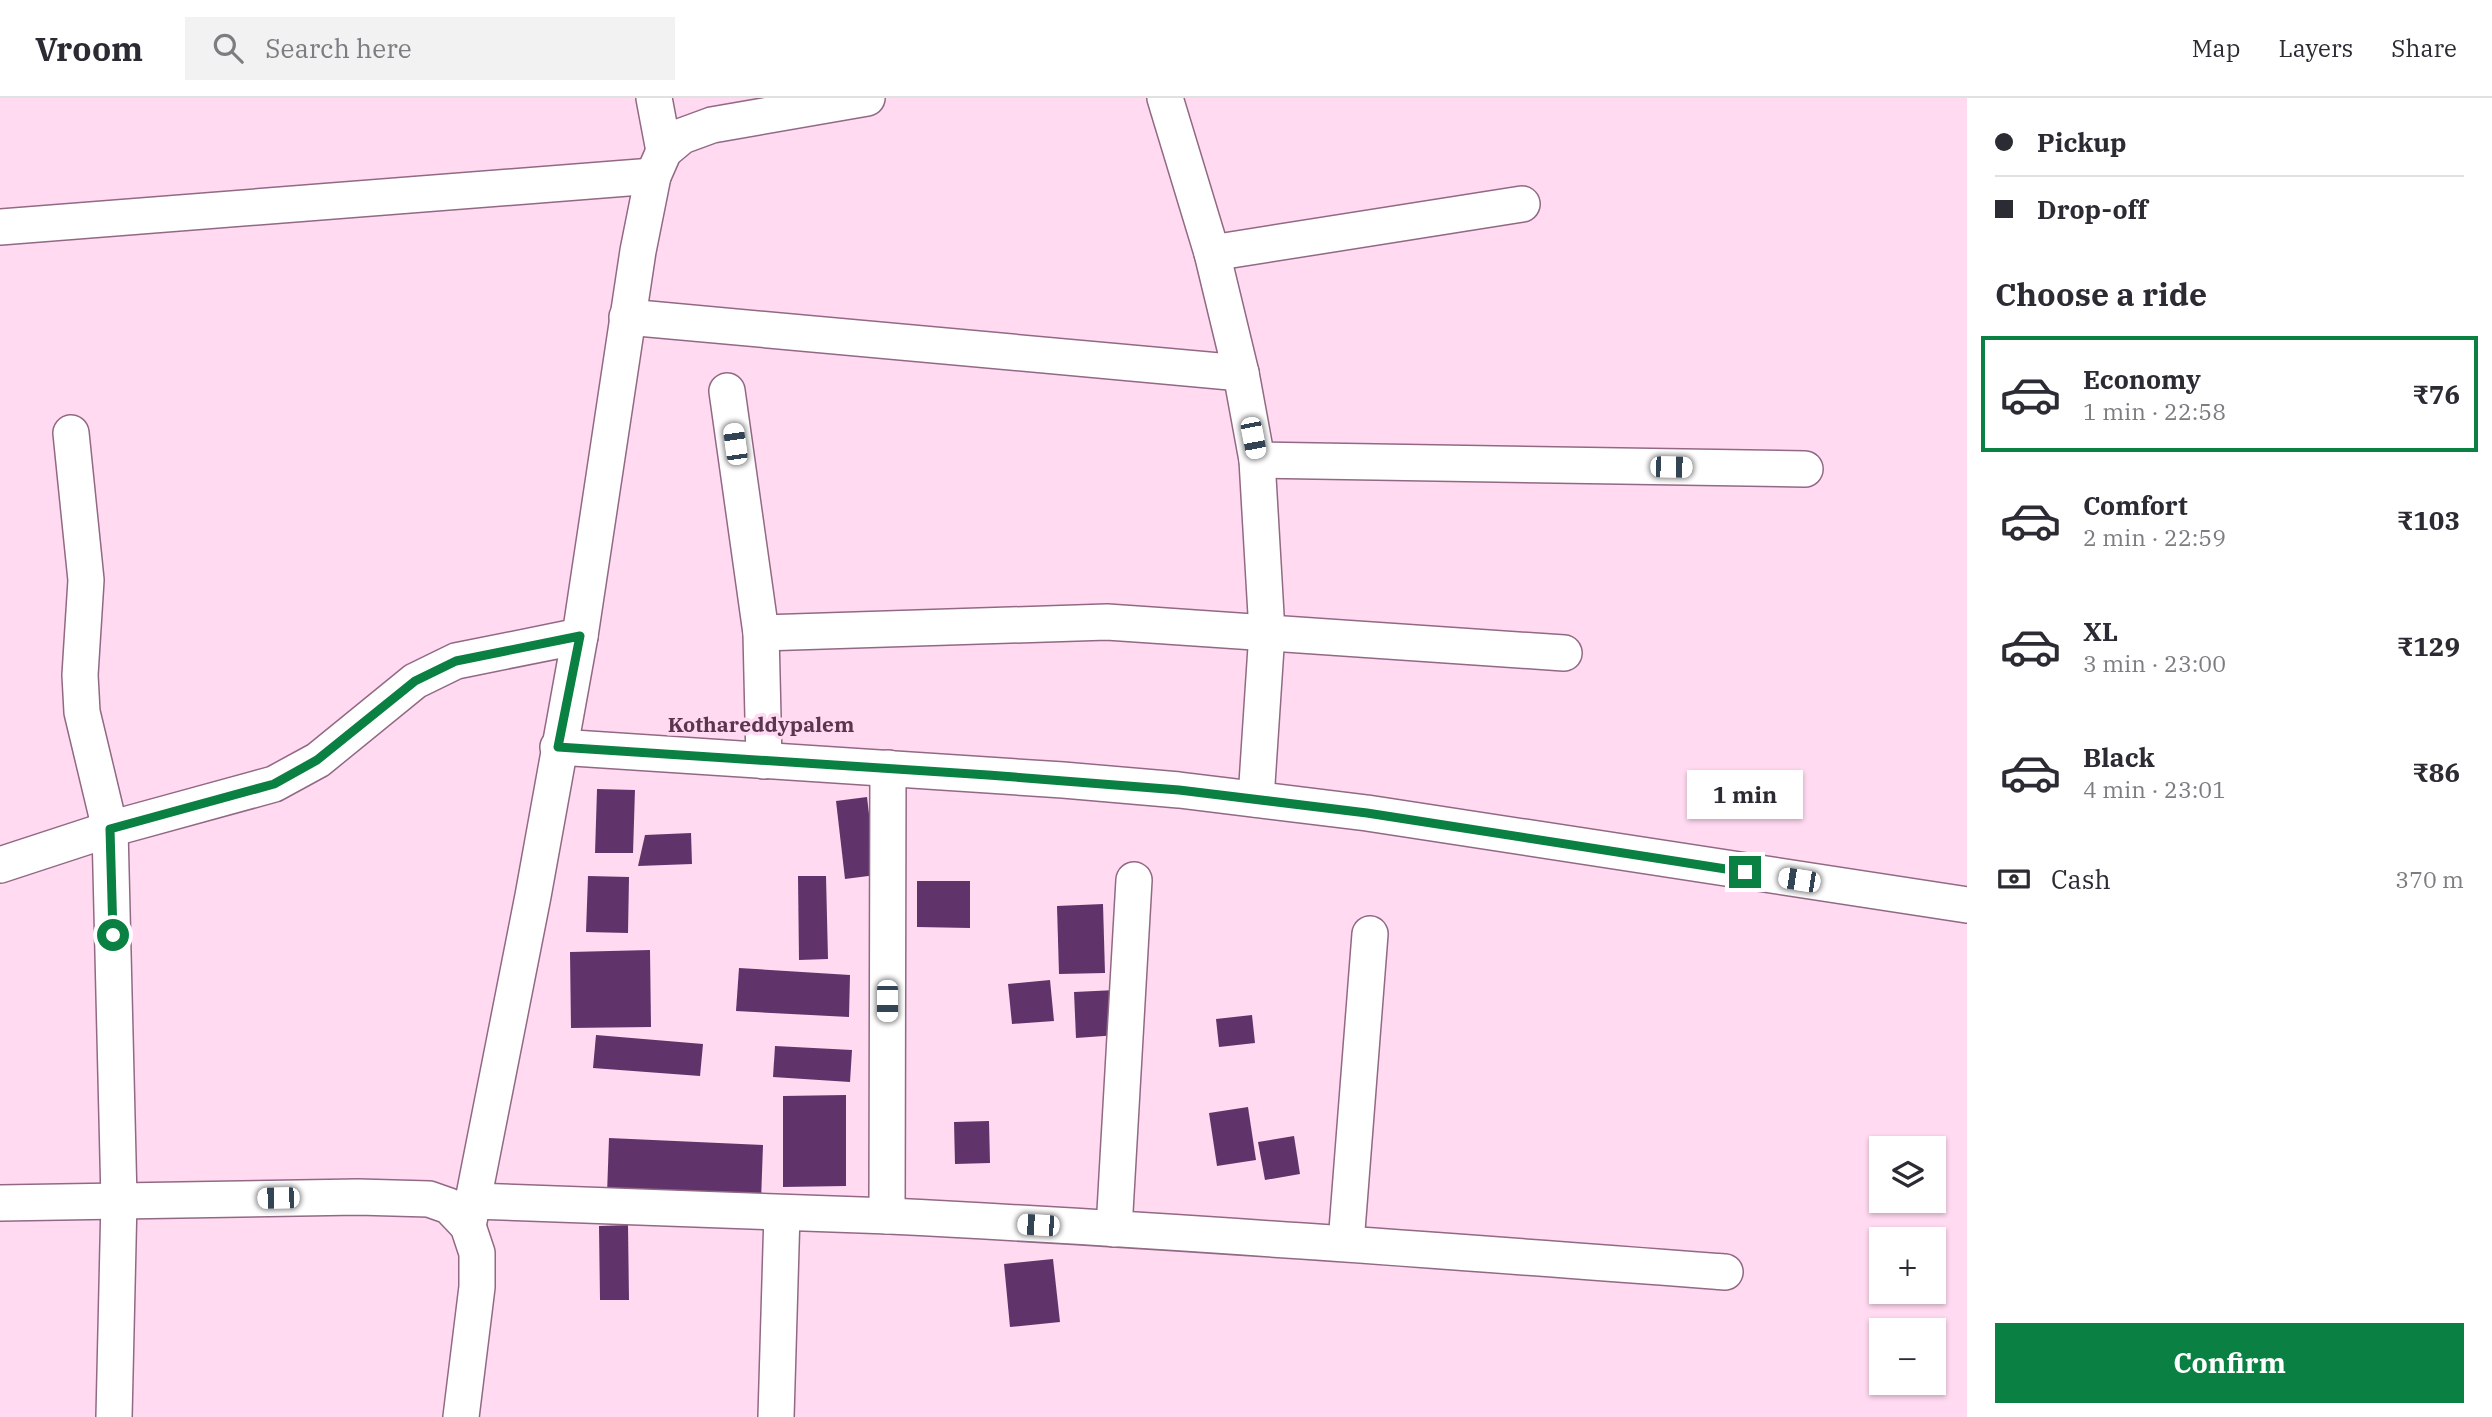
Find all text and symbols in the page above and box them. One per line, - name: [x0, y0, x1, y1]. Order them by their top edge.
- search box: [185, 17, 675, 80]
- text: Vroom: [35, 27, 143, 70]
- icon: search: [209, 29, 247, 67]
- text: Search here: [265, 31, 412, 65]
- text: Map: [2192, 32, 2240, 64]
- text: Layers: [2278, 32, 2353, 64]
- text: Share: [2391, 32, 2457, 64]
- text: Pickup: [2037, 125, 2127, 159]
- text: Drop-off: [2037, 192, 2148, 226]
- text: Choose a ride: [1995, 273, 2207, 315]
- text: Economy: [2083, 362, 2201, 396]
- icon: car: [1999, 363, 2062, 426]
- text: ₹76: [2412, 377, 2460, 411]
- text: 1 min · 22:58: [2083, 396, 2226, 426]
- car: [1239, 415, 1268, 461]
- car: [722, 422, 749, 466]
- car: [1650, 456, 1693, 478]
- text: Comfort: [2083, 488, 2188, 522]
- icon: car: [1999, 489, 2062, 552]
- text: ₹103: [2397, 503, 2460, 537]
- text: 2 min · 22:59: [2083, 522, 2226, 552]
- text: XL: [2083, 614, 2118, 648]
- icon: car: [1999, 615, 2062, 678]
- text: ₹129: [2397, 629, 2460, 663]
- text: 3 min · 23:00: [2083, 648, 2226, 678]
- district label: Kothareddypalem: [668, 710, 854, 738]
- text: Black: [2083, 740, 2155, 774]
- icon: car: [1999, 741, 2062, 804]
- text: ₹86: [2412, 755, 2460, 789]
- callout: 1 min: [1687, 770, 1803, 820]
- text: 4 min · 23:01: [2083, 774, 2226, 804]
- text: 1 min: [1713, 779, 1777, 809]
- route end: [1729, 856, 1761, 888]
- icon: cash: [1995, 860, 2033, 898]
- text: Cash: [2051, 862, 2111, 896]
- text: 370 m: [2395, 864, 2464, 894]
- car: [1777, 866, 1822, 894]
- route start: [97, 919, 129, 951]
- car: [877, 980, 898, 1022]
- map controls: [1869, 1136, 1946, 1395]
- button: layers: [1869, 1136, 1946, 1213]
- car: [257, 1187, 300, 1209]
- car: [1017, 1213, 1060, 1237]
- button: +: [1869, 1227, 1946, 1304]
- button: −: [1869, 1318, 1946, 1395]
- button: Confirm: [1995, 1323, 2464, 1403]

